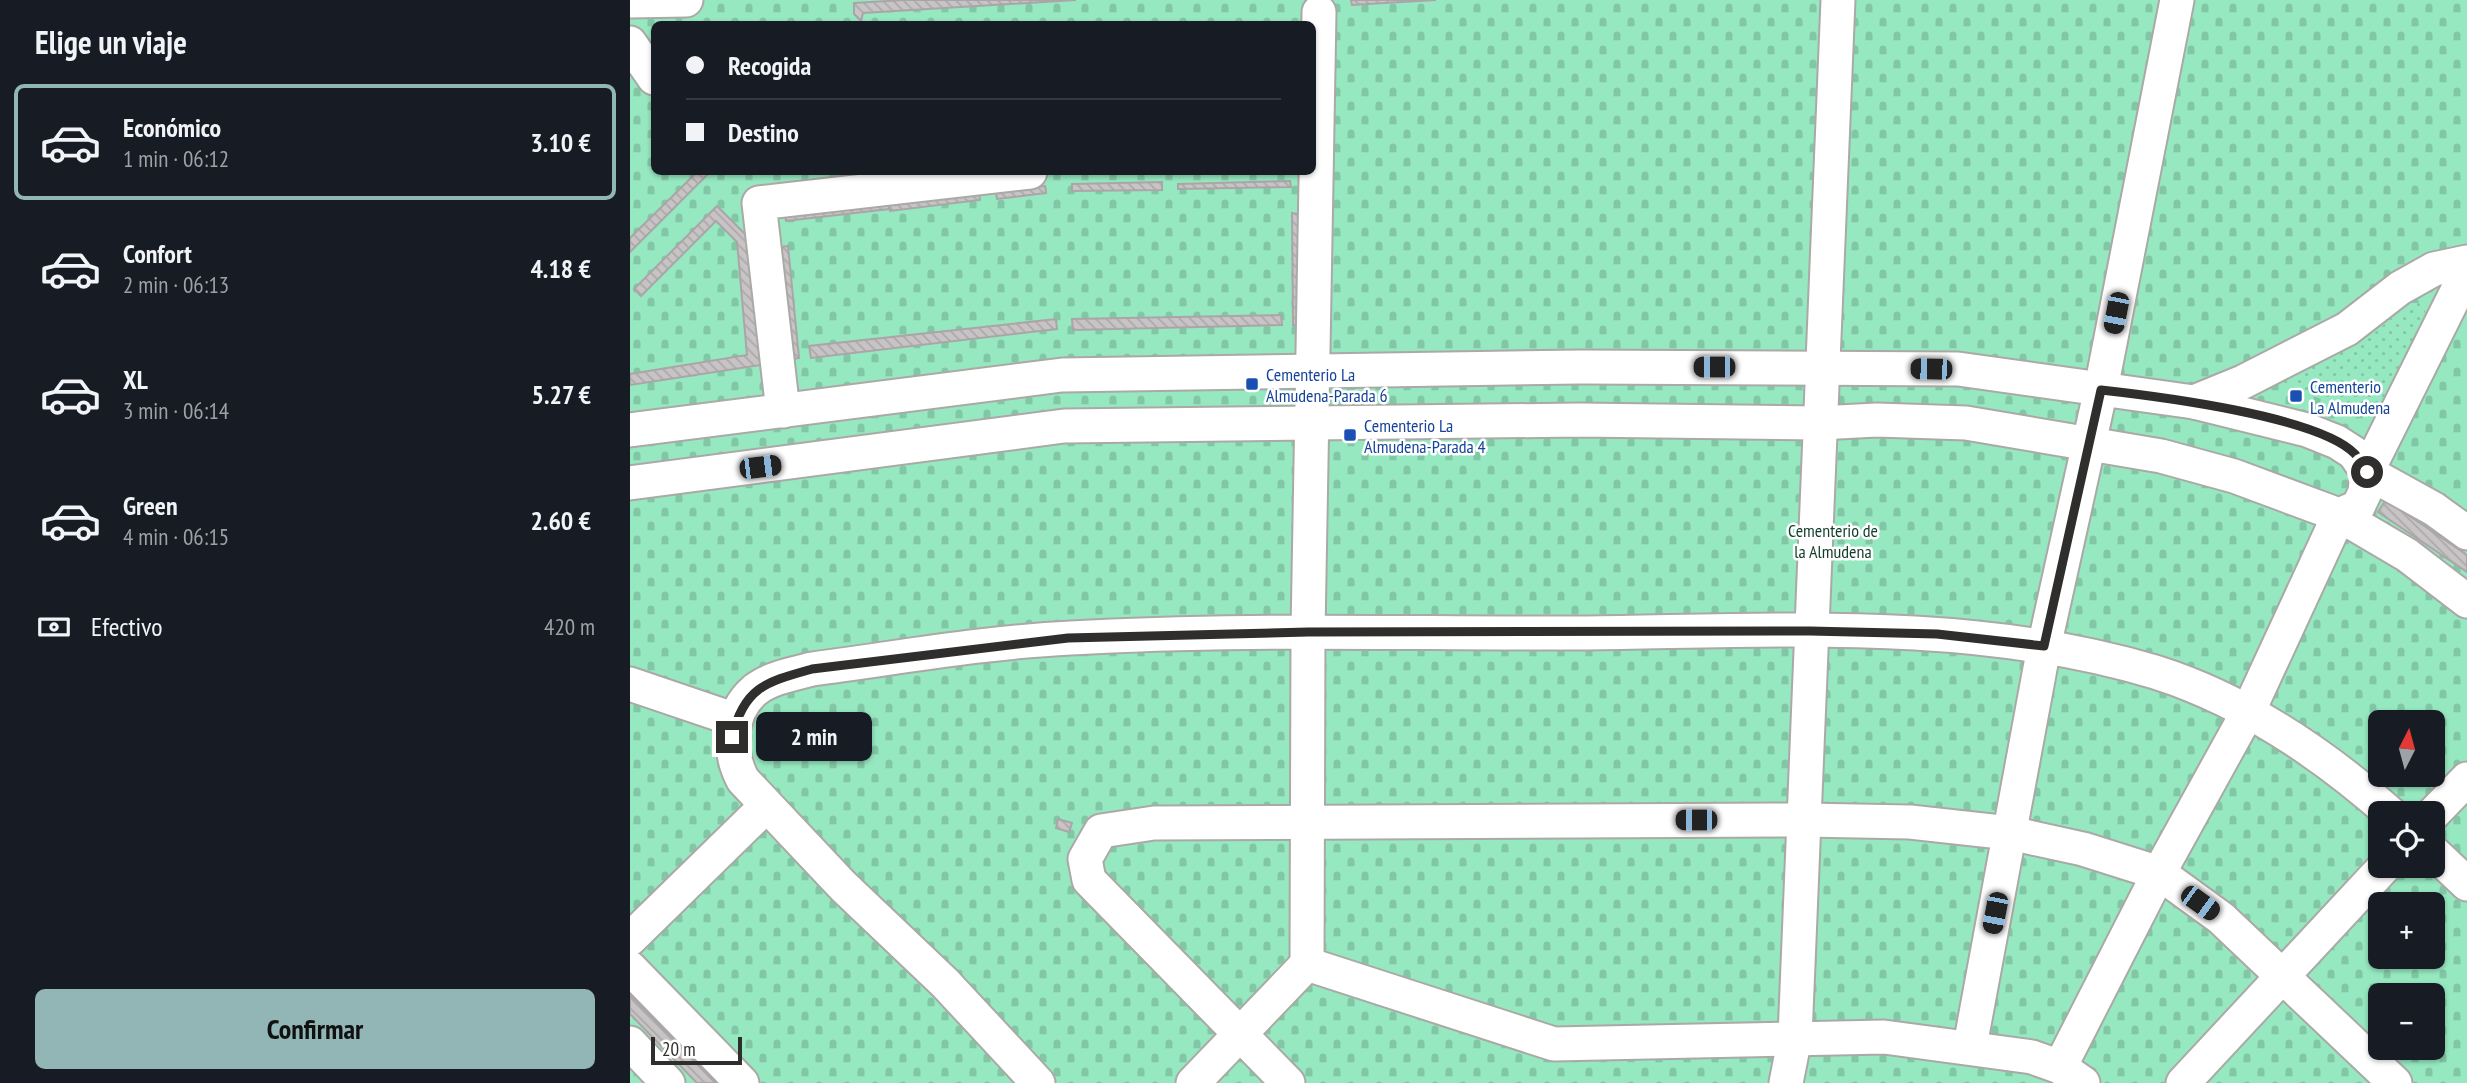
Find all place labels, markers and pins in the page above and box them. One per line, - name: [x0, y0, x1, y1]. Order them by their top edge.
- place label: Cementerio La Almudena-Parada 6: [1266, 363, 1388, 407]
- place label: Cementerio La Almudena: [2310, 375, 2390, 419]
- marker: Cementerio La Almudena-Parada 6: [1244, 376, 1260, 392]
- marker: Cementerio La Almudena: [2288, 388, 2304, 404]
- place label: Cementerio La Almudena-Parada 4: [1364, 414, 1486, 458]
- marker: Cementerio La Almudena-Parada 4: [1342, 427, 1358, 443]

